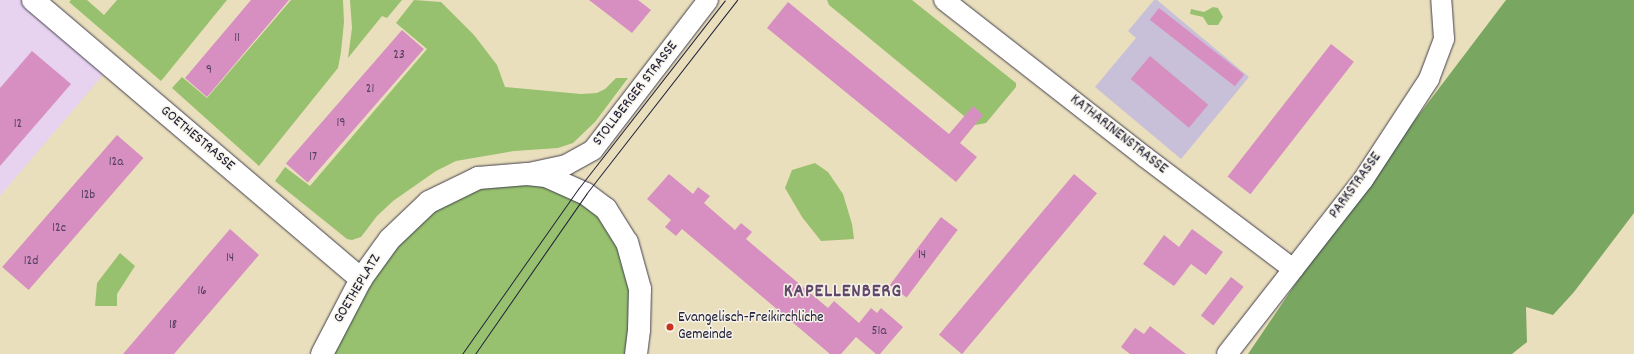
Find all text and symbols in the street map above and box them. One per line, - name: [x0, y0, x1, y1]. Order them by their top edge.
- house number: 11: [234, 31, 240, 47]
- street label: STOLLBERGER STRASSE: [590, 38, 682, 150]
- house number: 23: [393, 48, 405, 64]
- house number: 9: [206, 63, 212, 79]
- house number: 21: [366, 82, 374, 98]
- street label: KATHARINENSTRASSE: [1066, 91, 1170, 179]
- street label: GOETHESTRASSE: [156, 103, 238, 175]
- house number: 19: [337, 116, 345, 132]
- house number: 12: [14, 117, 22, 133]
- street label: PARKSTRASSE: [1326, 149, 1386, 223]
- house number: 17: [309, 150, 317, 166]
- house number: 12a: [109, 155, 123, 171]
- house number: 12b: [81, 188, 95, 204]
- house number: 12c: [52, 221, 66, 237]
- house number: 14: [918, 248, 926, 264]
- house number: 14: [226, 251, 234, 267]
- street label: GOETHEPLATZ: [330, 251, 386, 327]
- house number: 12d: [24, 254, 38, 270]
- district label: KAPELLENBERG: [784, 282, 902, 304]
- house number: 16: [197, 284, 207, 300]
- place label: Evangelisch-Freikirchliche Gemeinde: [678, 309, 824, 344]
- house number: 18: [169, 318, 177, 334]
- marker: Evangelisch-Freikirchliche Gemeinde: [665, 322, 675, 332]
- house number: 51a: [872, 324, 886, 340]

